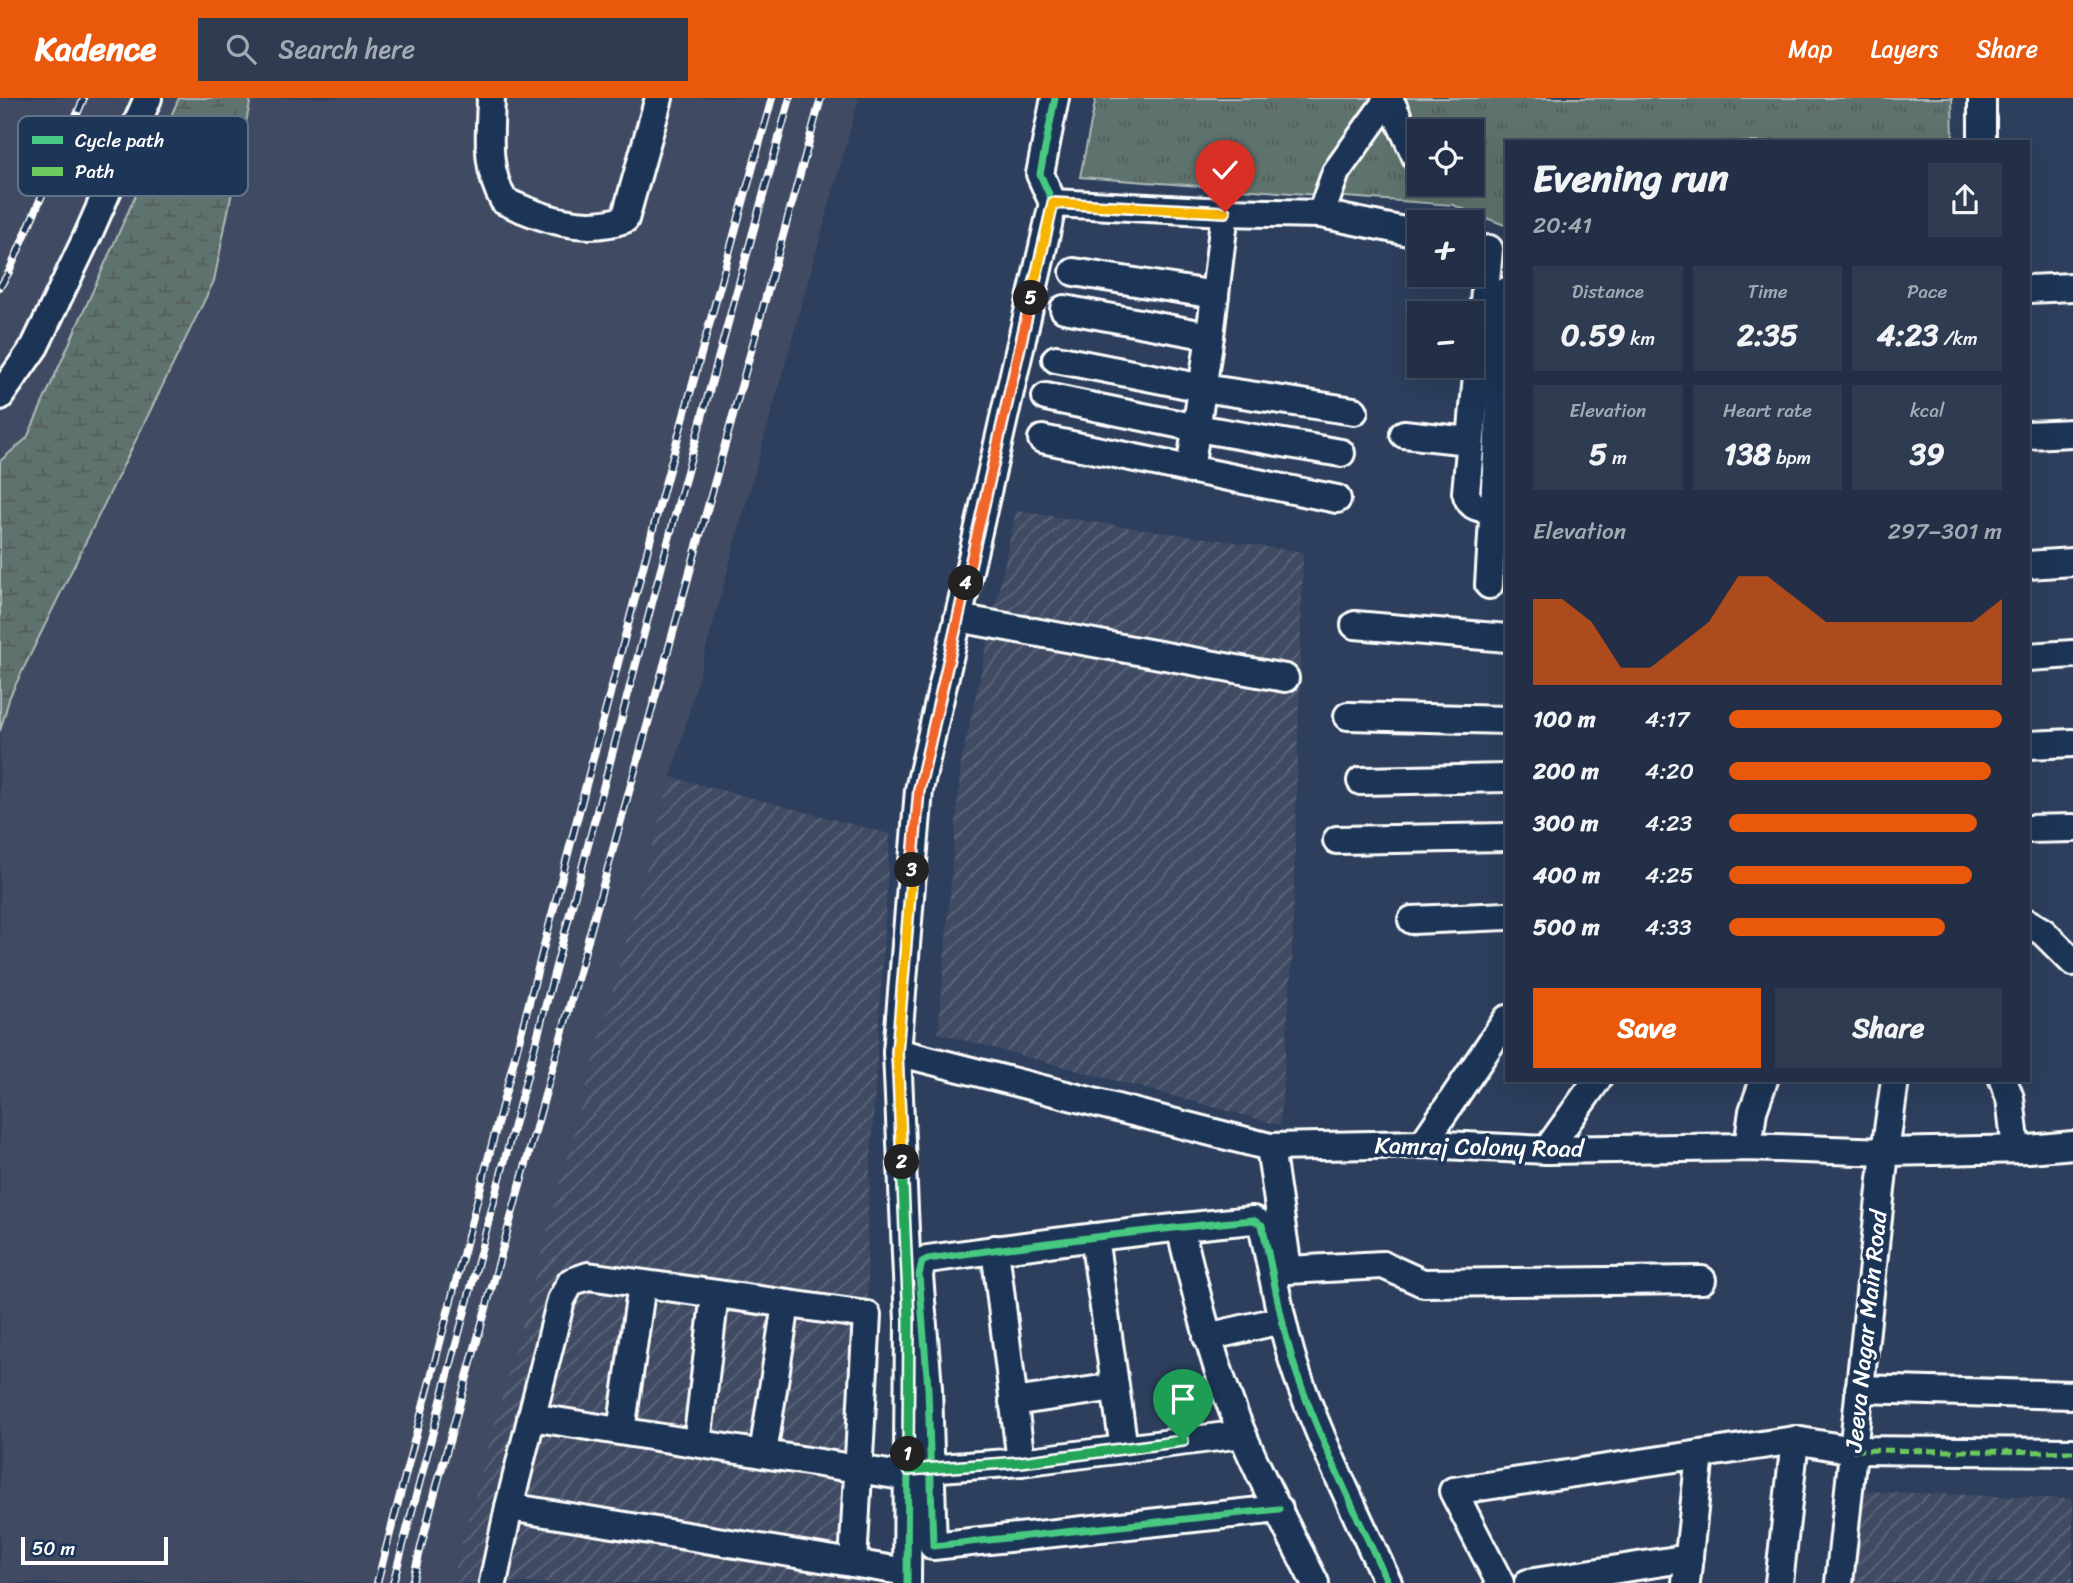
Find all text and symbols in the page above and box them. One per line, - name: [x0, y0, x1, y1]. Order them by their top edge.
- search box: [198, 18, 688, 81]
- text: Kadence: [35, 20, 156, 78]
- text: Search here: [278, 26, 415, 72]
- text: Map: [1788, 28, 1833, 70]
- text: Layers: [1871, 28, 1938, 70]
- text: Share: [1976, 28, 2038, 70]
- icon: search: [222, 30, 260, 68]
- legend: [18, 116, 248, 196]
- map controls: [1407, 119, 1484, 378]
- button: locate: [1407, 119, 1484, 196]
- text: Cycle path: [75, 124, 164, 157]
- pin: [1195, 140, 1255, 212]
- text: Evening run: [1533, 145, 1729, 212]
- icon: check: [1206, 151, 1244, 189]
- text: Path: [75, 155, 114, 188]
- button: share: [1928, 163, 2002, 237]
- text: 20:41: [1533, 205, 1592, 246]
- button: +: [1407, 210, 1484, 287]
- text: Distance: [1572, 275, 1644, 308]
- text: Time: [1747, 275, 1788, 308]
- text: Pace: [1907, 275, 1947, 308]
- pin: 5: [1014, 280, 1048, 316]
- text: 5: [1025, 281, 1036, 314]
- button: −: [1407, 301, 1484, 378]
- text: 0.59: [1561, 308, 1625, 362]
- text: 2:35: [1737, 308, 1798, 362]
- text: 4:23: [1877, 308, 1938, 362]
- text: km: [1625, 322, 1655, 355]
- text: /km: [1938, 322, 1977, 355]
- text: Elevation: [1569, 394, 1646, 427]
- text: Heart rate: [1723, 394, 1812, 427]
- text: kcal: [1910, 394, 1944, 427]
- text: 5: [1589, 427, 1607, 481]
- text: 138: [1724, 427, 1771, 481]
- text: 39: [1910, 427, 1945, 481]
- text: m: [1607, 441, 1627, 474]
- text: bpm: [1771, 441, 1811, 474]
- text: Elevation: [1533, 511, 1626, 552]
- text: 297–301 m: [1888, 511, 2002, 552]
- pin: 4: [948, 566, 984, 601]
- text: 4: [960, 566, 971, 599]
- text: 100 m: [1533, 699, 1596, 740]
- text: 4:17: [1645, 699, 1689, 740]
- text: 200 m: [1533, 751, 1599, 792]
- text: 4:20: [1645, 751, 1694, 792]
- text: 300 m: [1533, 803, 1598, 844]
- text: 4:23: [1645, 803, 1692, 844]
- pin: 3: [894, 852, 930, 888]
- text: 3: [906, 853, 917, 886]
- text: 400 m: [1533, 855, 1600, 896]
- text: 4:25: [1645, 855, 1694, 896]
- text: 500 m: [1533, 907, 1600, 948]
- text: 4:33: [1645, 907, 1692, 948]
- button: Save: [1533, 988, 1761, 1068]
- button: Share: [1775, 988, 2002, 1068]
- street label: Kamraj Colony Road: [1374, 1124, 1586, 1170]
- pin: 2: [884, 1144, 920, 1180]
- text: 2: [896, 1145, 907, 1178]
- street label: Jeeva Nagar Main Road: [1832, 1207, 1900, 1455]
- pin: [1153, 1369, 1213, 1441]
- icon: arrive: [1164, 1380, 1202, 1418]
- pin: 1: [890, 1436, 926, 1472]
- text: 1: [903, 1437, 912, 1470]
- text: 50 m: [32, 1532, 75, 1565]
- scale bar: [21, 1534, 168, 1566]

